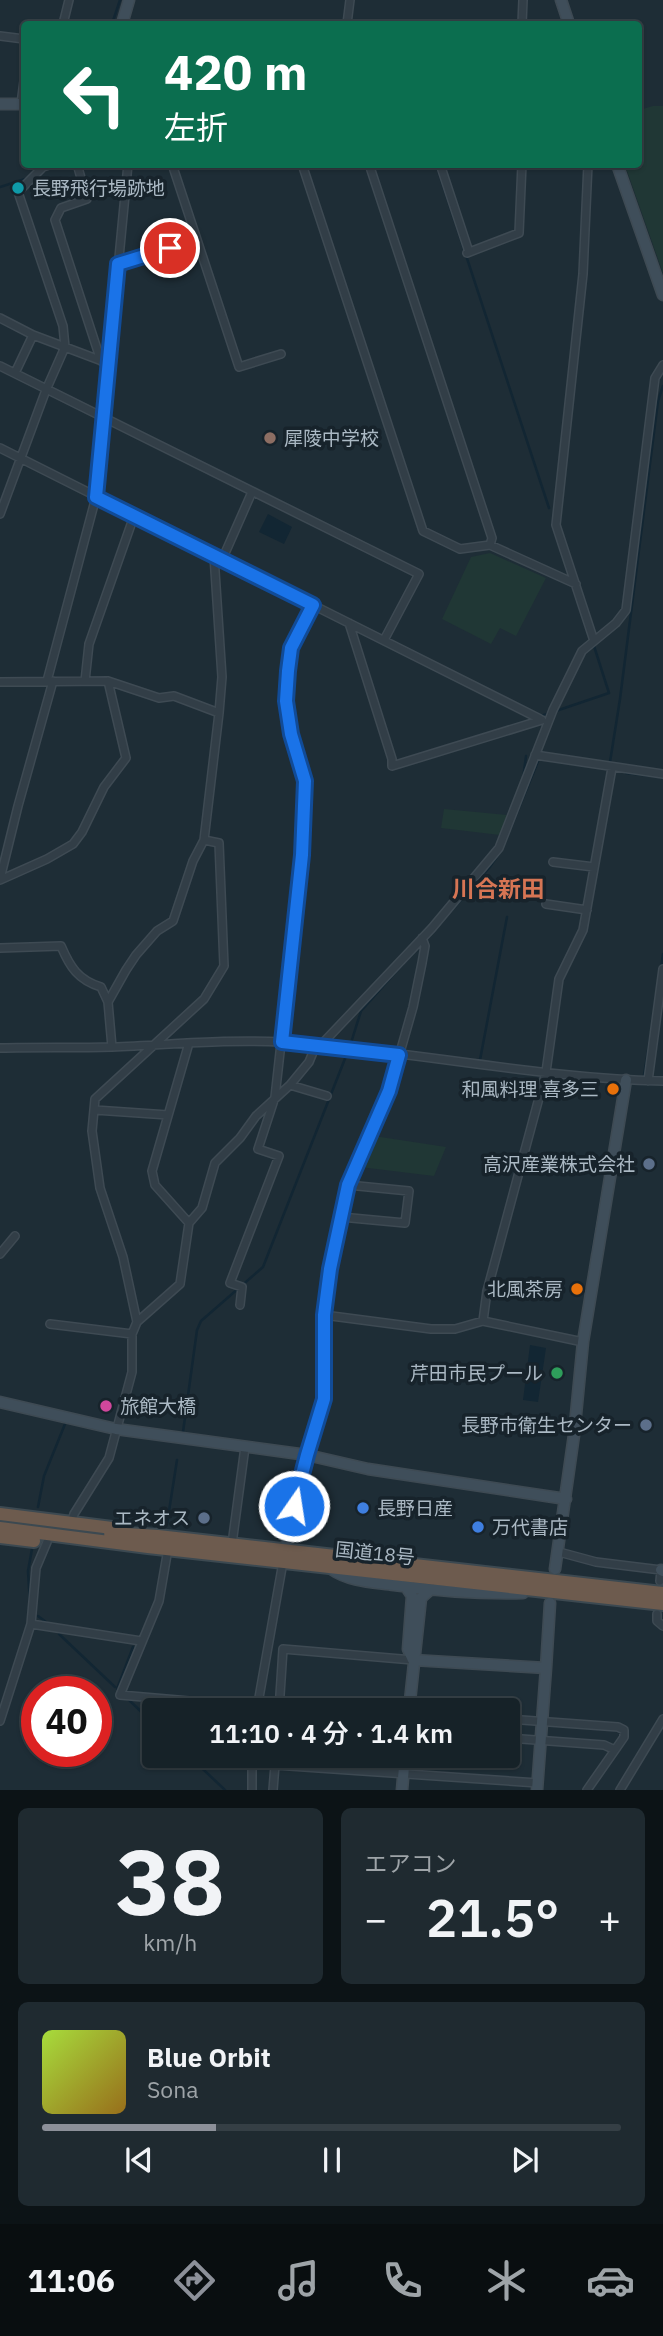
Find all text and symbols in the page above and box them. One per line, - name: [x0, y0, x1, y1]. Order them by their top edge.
- text: 420 m: [164, 40, 308, 103]
- icon: left: [49, 49, 140, 140]
- text: 左折: [164, 106, 228, 148]
- place label: 長野飛行場跡地: [32, 176, 165, 200]
- marker: 長野飛行場跡地: [10, 180, 26, 196]
- pin: [140, 218, 200, 278]
- icon: arrive: [151, 229, 189, 267]
- place label: 犀陵中学校: [284, 426, 379, 450]
- marker: 犀陵中学校: [262, 430, 278, 446]
- district label: 川合新田: [452, 873, 544, 903]
- place label: 和風料理 喜多三: [462, 1077, 599, 1101]
- marker: 和風料理 喜多三: [605, 1081, 621, 1097]
- place label: 高沢産業株式会社: [483, 1152, 635, 1176]
- marker: 高沢産業株式会社: [641, 1156, 657, 1172]
- place label: 北風茶房: [487, 1277, 563, 1301]
- marker: 北風茶房: [569, 1281, 585, 1297]
- place label: 芹田市民プール: [410, 1361, 543, 1385]
- marker: 芹田市民プール: [549, 1365, 565, 1381]
- place label: 旅館大橋: [120, 1394, 196, 1418]
- marker: 旅館大橋: [98, 1398, 114, 1414]
- place label: 長野市衛生センター: [461, 1413, 632, 1437]
- marker: 長野市衛生センター: [638, 1417, 654, 1433]
- position arrow: [257, 1469, 331, 1543]
- place label: 長野日産: [377, 1496, 453, 1520]
- marker: 長野日産: [355, 1500, 371, 1516]
- place label: エネオス: [114, 1506, 190, 1530]
- marker: エネオス: [196, 1510, 212, 1526]
- place label: 万代書店: [492, 1515, 568, 1539]
- marker: 万代書店: [470, 1519, 486, 1535]
- street label: 国道18号: [334, 1537, 416, 1569]
- speed limit sign: 40: [21, 1676, 112, 1767]
- text: 11:10 · 4 分 · 1.4 km: [209, 1716, 453, 1750]
- text: 38: [116, 1822, 225, 1940]
- text: エアコン: [365, 1848, 457, 1878]
- text: 21.5°: [426, 1884, 560, 1951]
- text: −: [365, 1894, 387, 1943]
- text: +: [598, 1894, 621, 1943]
- text: km/h: [143, 1927, 197, 1957]
- text: Blue Orbit: [147, 2040, 271, 2074]
- text: Sona: [147, 2074, 199, 2104]
- icon: previous: [120, 2141, 158, 2179]
- icon: pause: [313, 2141, 351, 2179]
- icon: next: [506, 2141, 544, 2179]
- icon: directions: [170, 2256, 219, 2305]
- icon: music: [274, 2256, 323, 2305]
- icon: phone: [378, 2256, 427, 2305]
- icon: climate: [482, 2256, 531, 2305]
- icon: car: [586, 2256, 635, 2305]
- text: 11:06: [28, 2259, 115, 2301]

